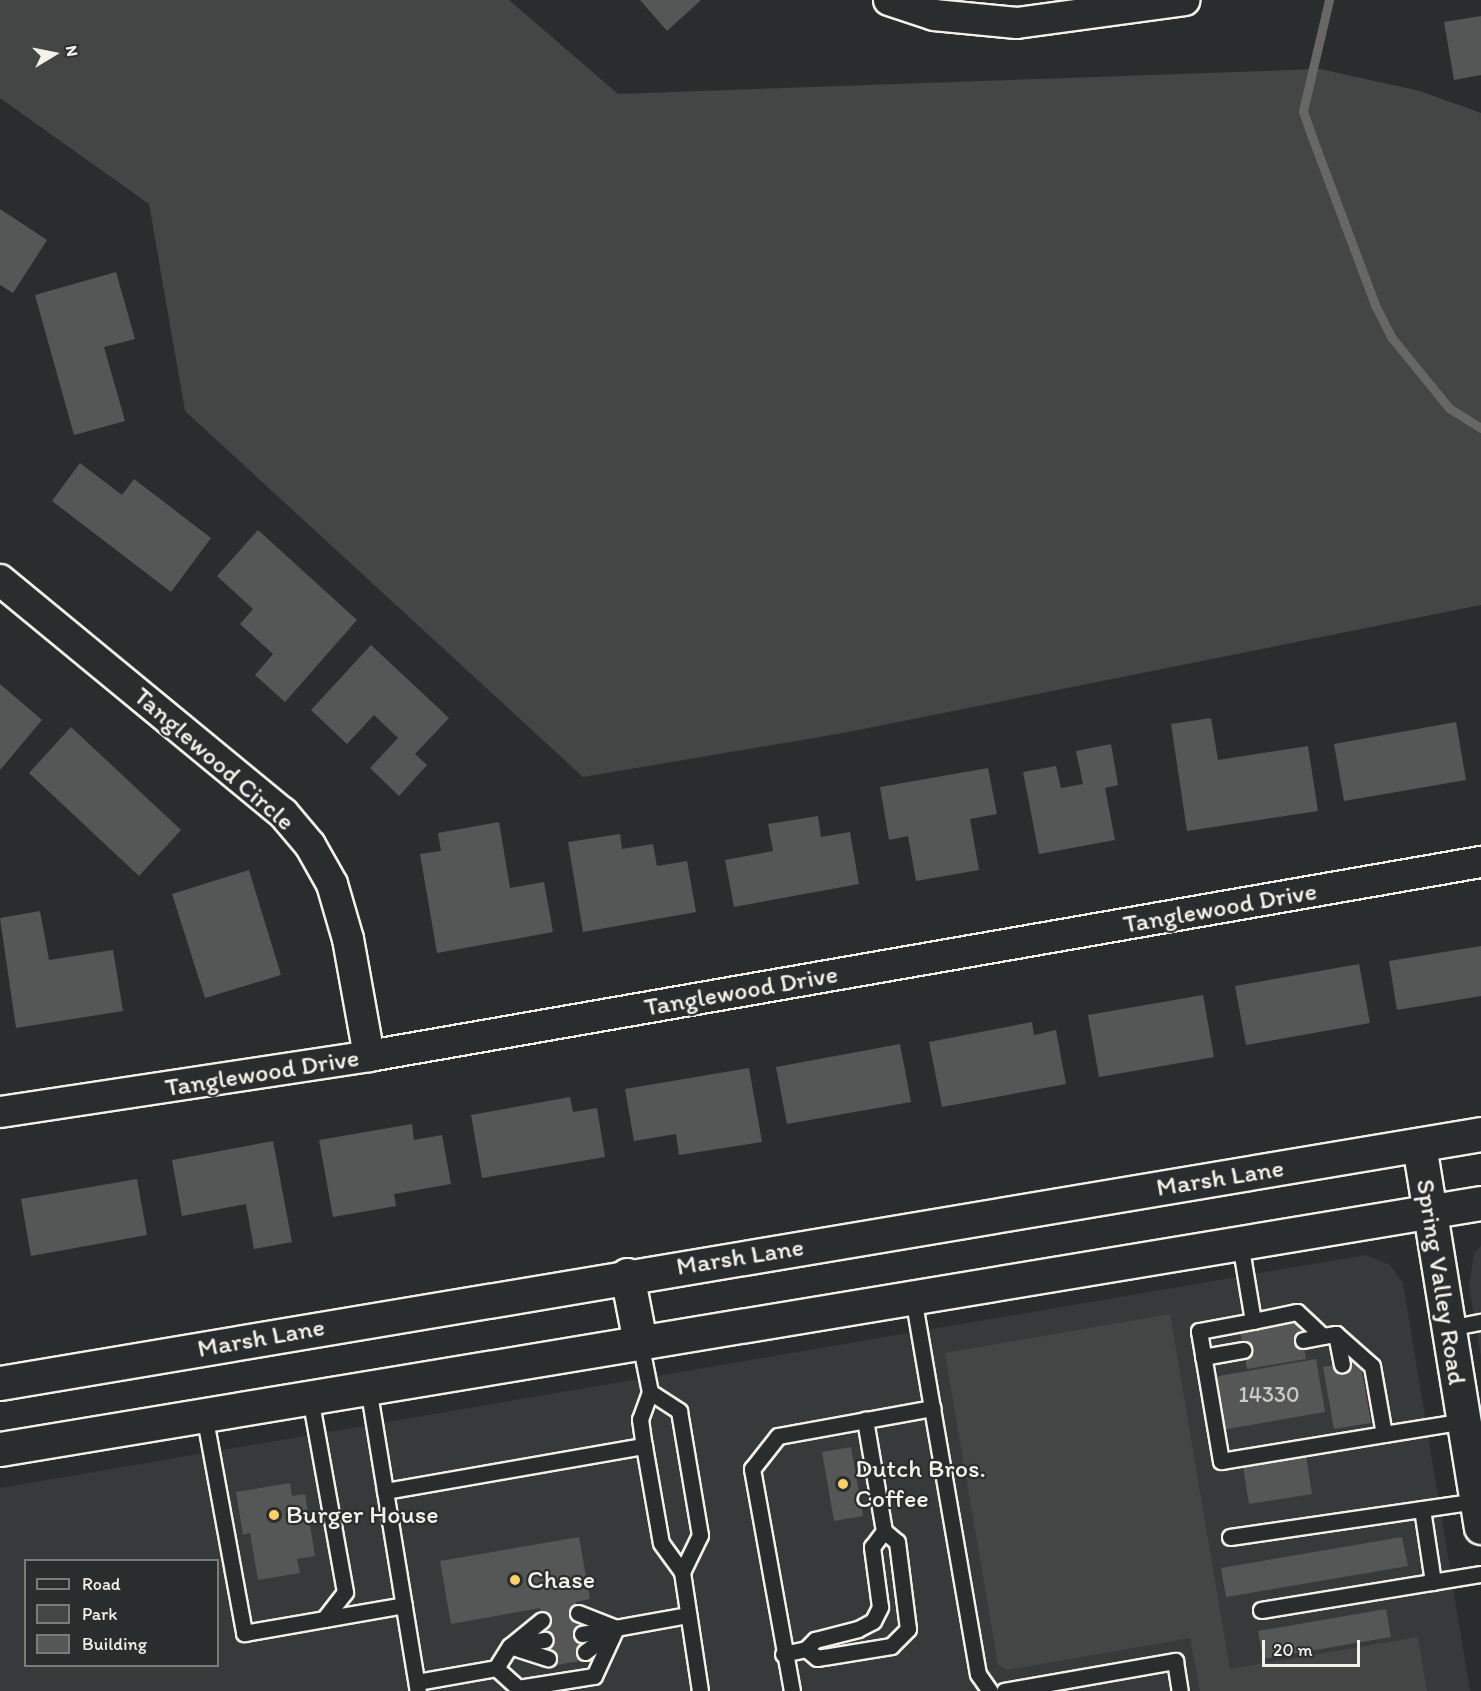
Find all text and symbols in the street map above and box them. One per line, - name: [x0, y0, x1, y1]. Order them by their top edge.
- north arrow: [24, 24, 84, 84]
- text: N: [62, 44, 83, 58]
- street label: Tanglewood Circle: [127, 681, 301, 837]
- street label: Tanglewood Drive: [1121, 876, 1319, 940]
- street label: Tanglewood Drive: [642, 959, 840, 1023]
- street label: Tanglewood Drive: [163, 1042, 361, 1104]
- street label: Marsh Lane: [1154, 1152, 1286, 1204]
- street label: Spring Valley Road: [1409, 1177, 1473, 1387]
- street label: Marsh Lane: [674, 1231, 806, 1283]
- street label: Marsh Lane: [195, 1311, 327, 1365]
- house number: 14330: [1239, 1382, 1299, 1408]
- place label: Dutch Bros. Coffee: [855, 1453, 986, 1514]
- marker: Dutch Bros. Coffee: [836, 1477, 850, 1491]
- place label: Burger House: [286, 1499, 439, 1531]
- marker: Burger House: [267, 1508, 281, 1522]
- legend: [24, 1559, 219, 1667]
- place label: Chase: [527, 1564, 595, 1596]
- text: Road: [82, 1573, 121, 1595]
- marker: Chase: [508, 1573, 522, 1587]
- text: Park: [82, 1603, 117, 1625]
- scale bar: [1265, 1628, 1362, 1666]
- text: Building: [82, 1633, 147, 1655]
- text: 20 m: [1273, 1639, 1313, 1661]

